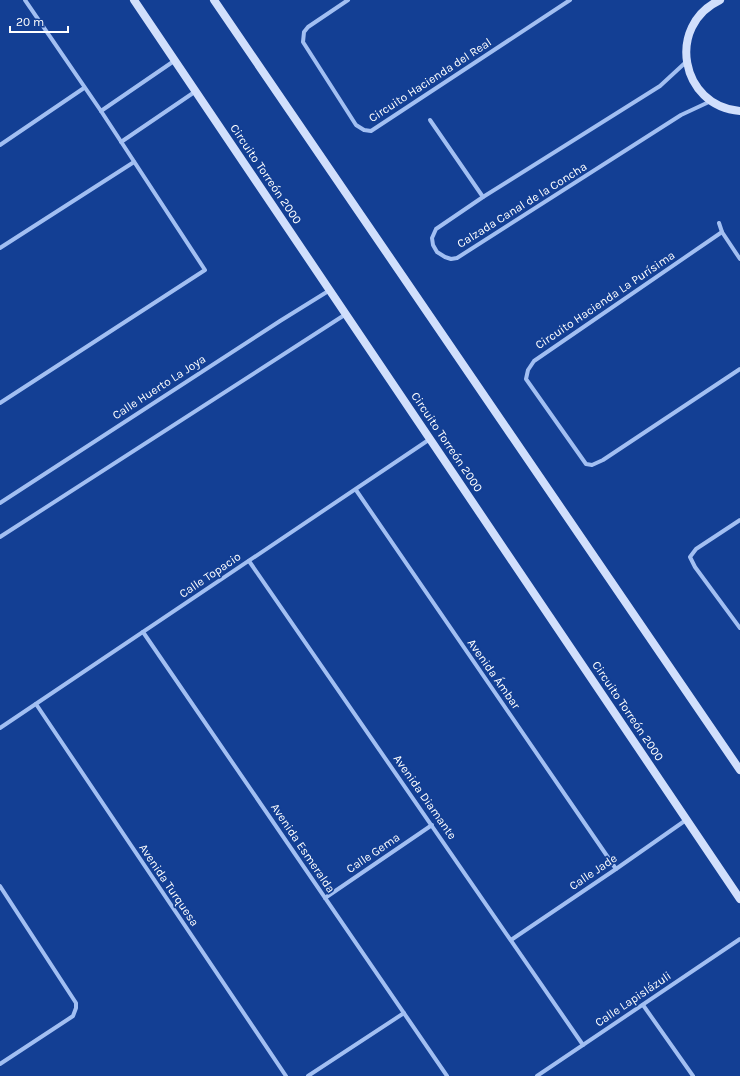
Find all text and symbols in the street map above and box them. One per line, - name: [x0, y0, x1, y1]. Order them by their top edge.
- scale bar: [10, 8, 68, 34]
- text: 20 m: [16, 15, 44, 29]
- street label: Circuito Hacienda del Real: [366, 35, 494, 125]
- street label: Circuito Torreón 2000: [227, 121, 305, 227]
- street label: Calzada Canal de la Concha: [455, 159, 589, 251]
- street label: Circuito Hacienda La Purísima: [533, 248, 677, 352]
- street label: Calle Huerto La Joya: [110, 352, 208, 422]
- street label: Circuito Torreón 2000: [408, 389, 486, 495]
- street label: Calle Topacio: [177, 549, 243, 601]
- street label: Avenida Ámbar: [465, 636, 525, 712]
- street label: Circuito Torreón 2000: [589, 658, 667, 764]
- street label: Avenida Diamante: [391, 752, 459, 842]
- street label: Avenida Esmeralda: [268, 801, 338, 895]
- street label: Calle Gema: [344, 830, 402, 876]
- street label: Avenida Turquesa: [136, 841, 202, 929]
- street label: Calle Jade: [567, 851, 619, 893]
- street label: Calle Lapislázuli: [592, 968, 674, 1030]

